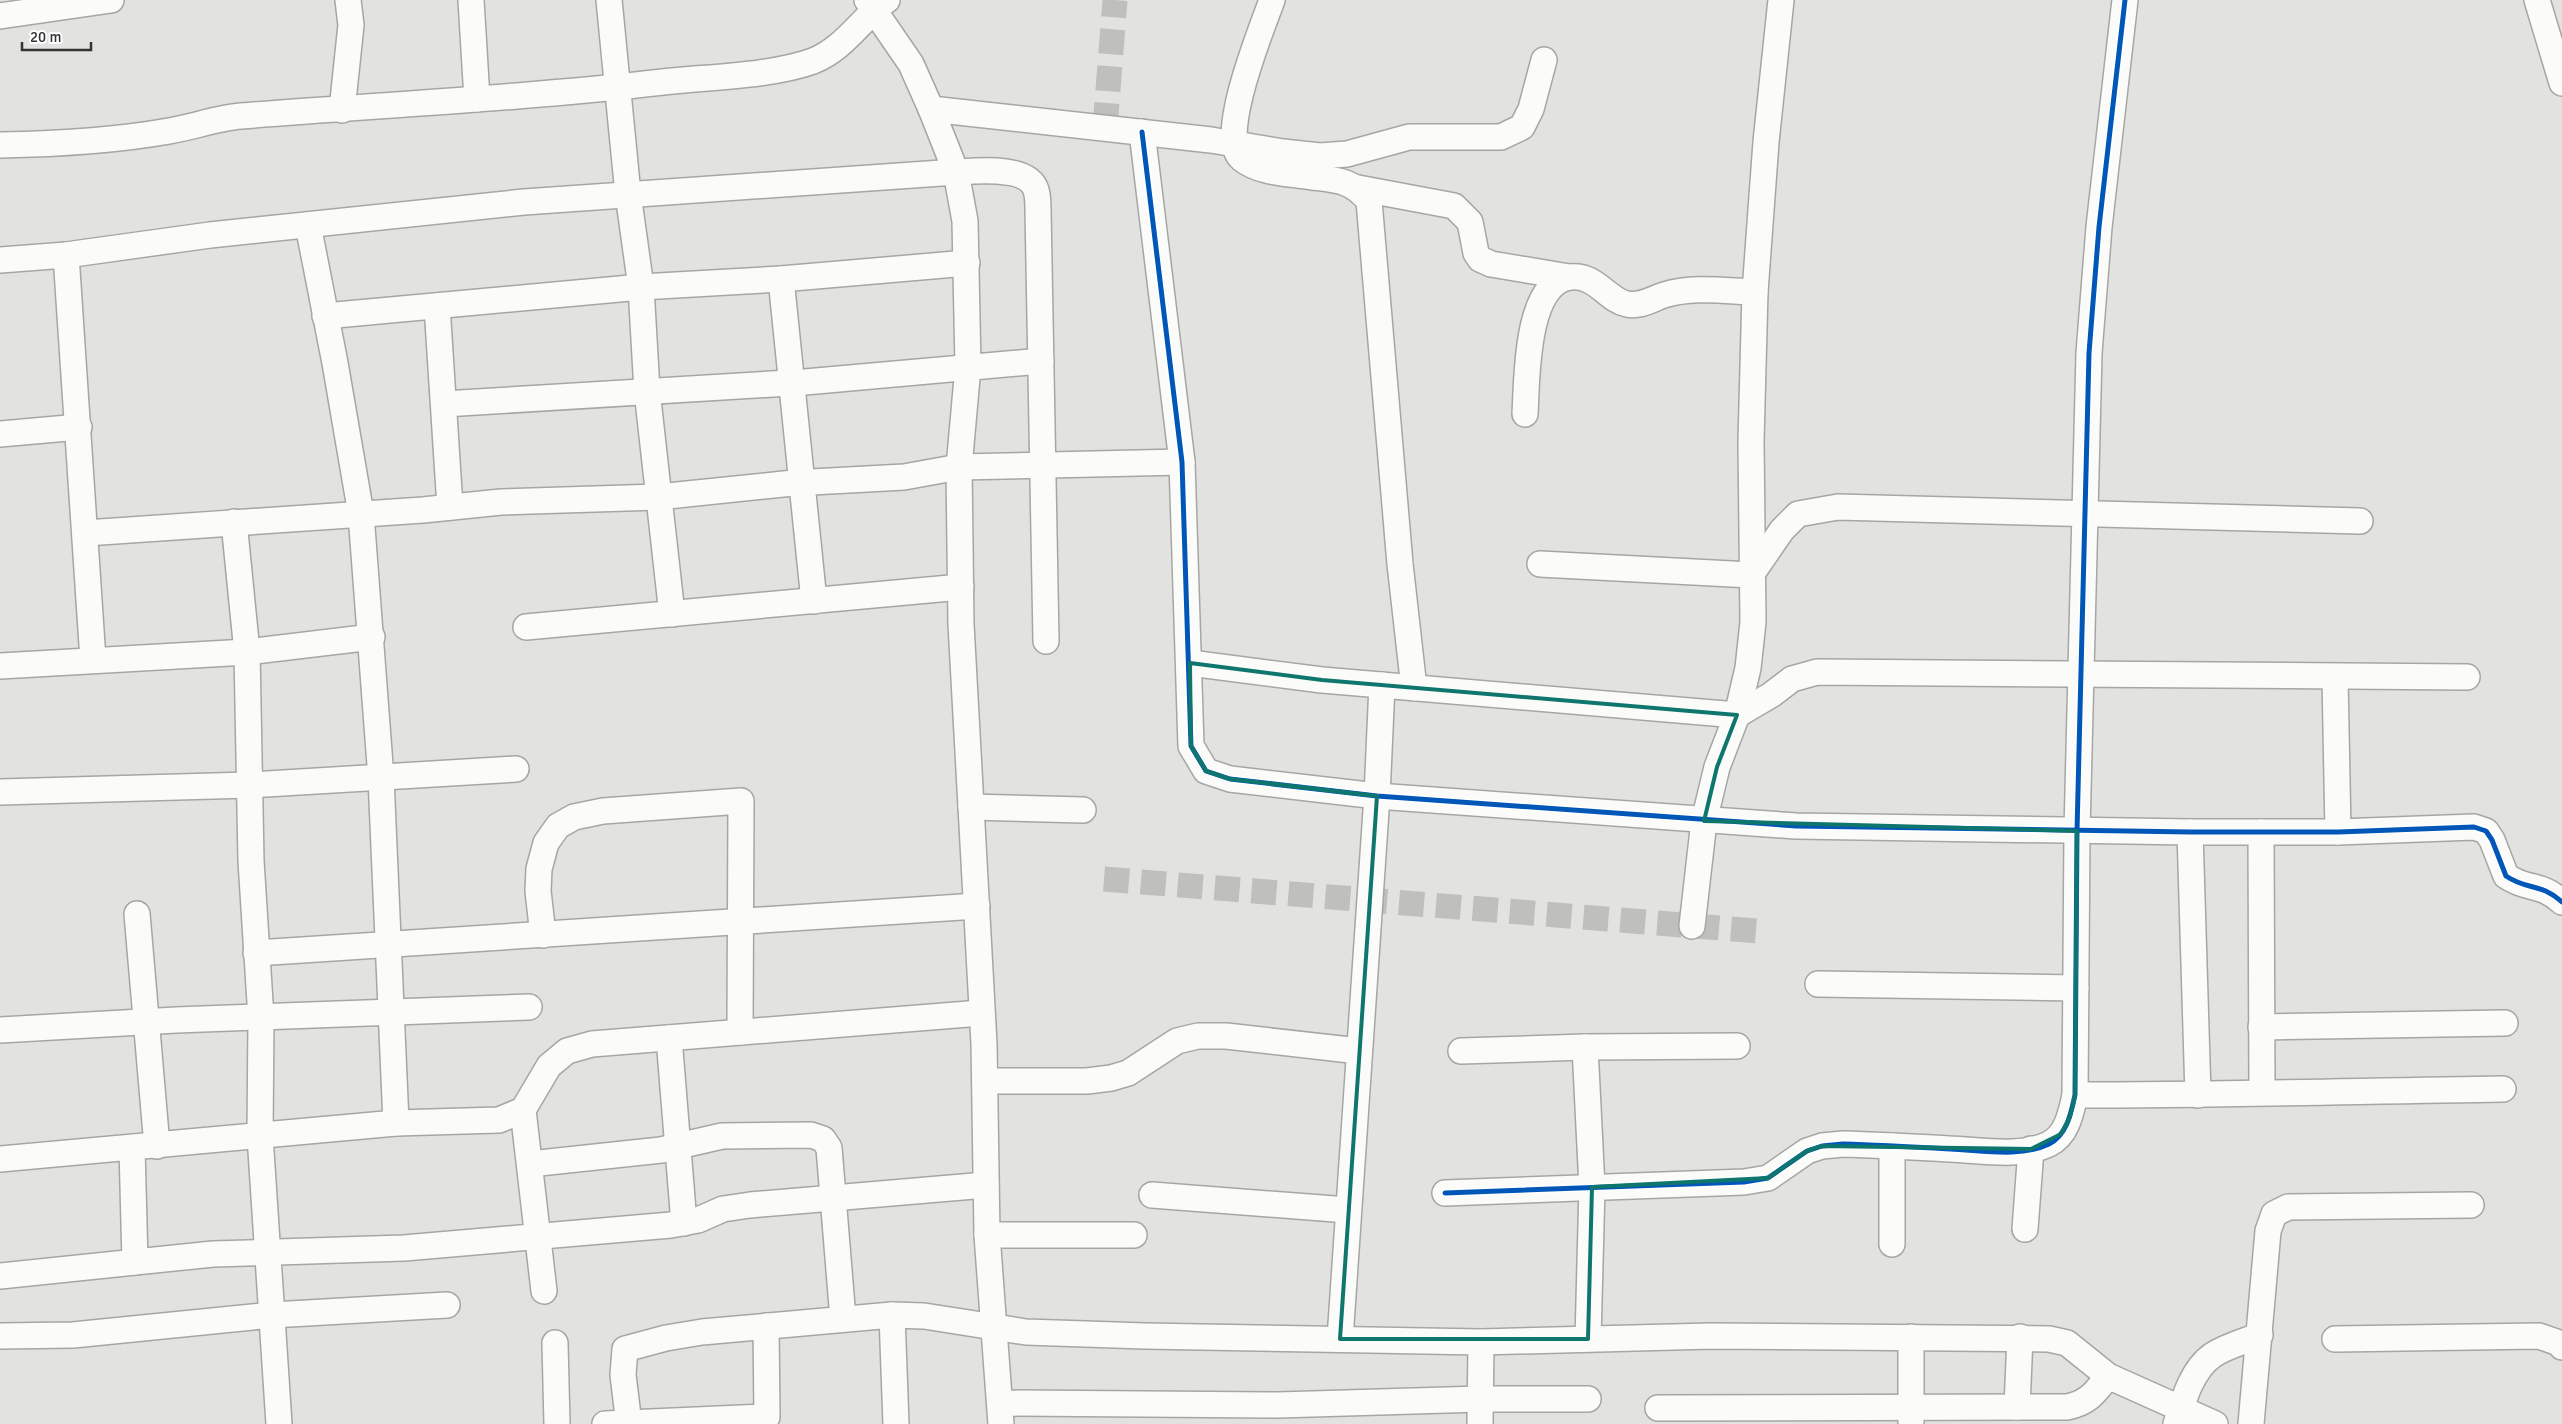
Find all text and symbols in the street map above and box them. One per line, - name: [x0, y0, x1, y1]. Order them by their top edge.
- scale bar: [22, 20, 91, 52]
- text: 20 m: [30, 28, 61, 46]

